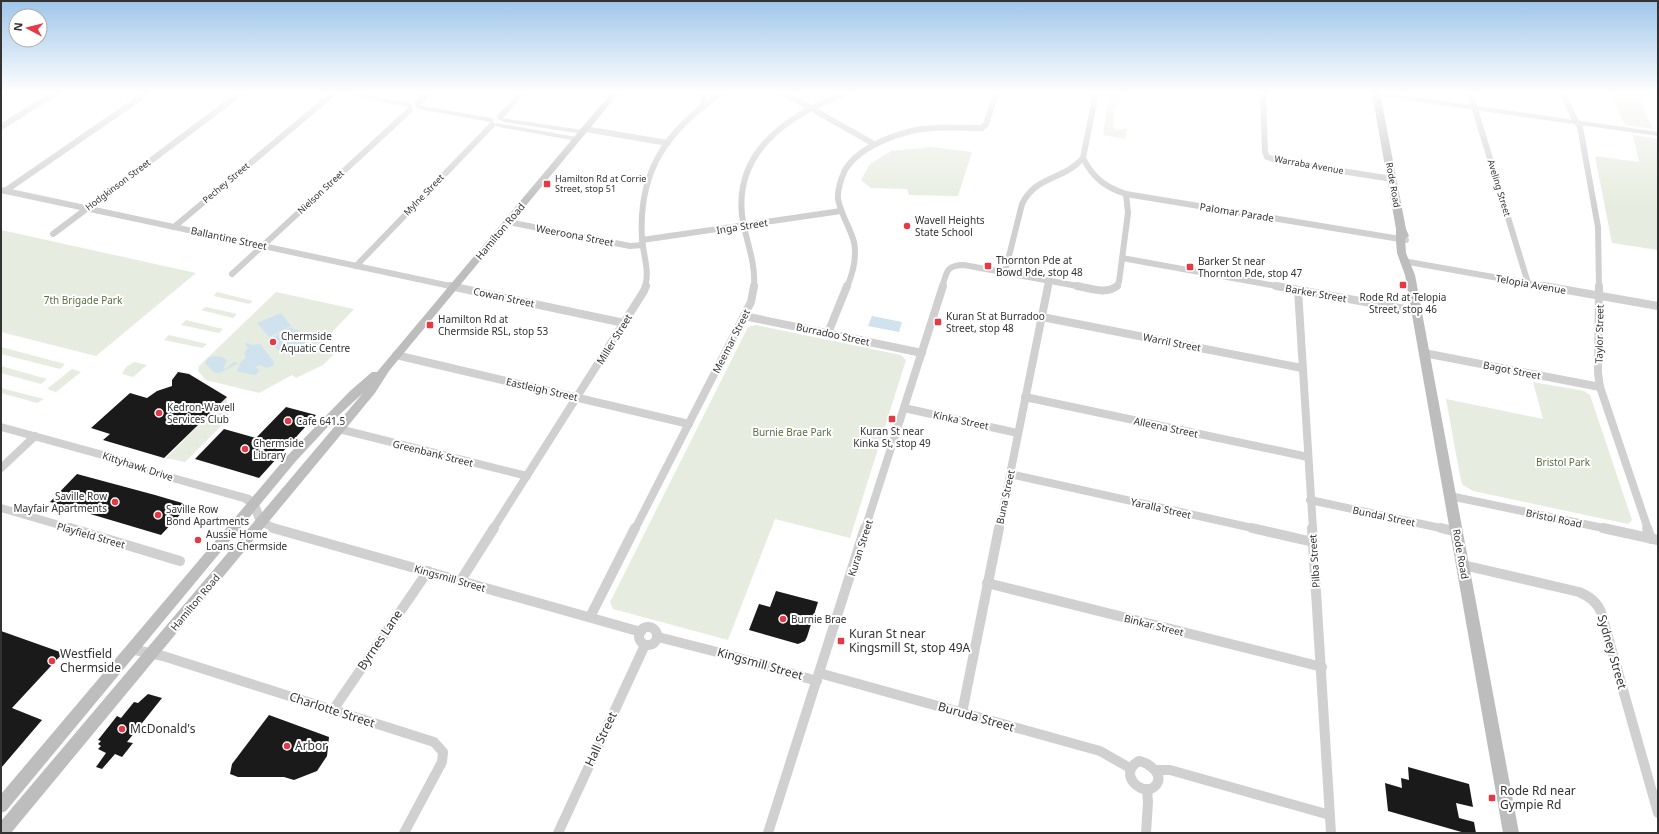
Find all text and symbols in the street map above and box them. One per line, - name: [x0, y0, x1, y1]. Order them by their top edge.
- north arrow: [8, 8, 48, 48]
- text: N: [10, 21, 26, 32]
- street label: Warraba Avenue: [1273, 152, 1345, 177]
- street label: Hodgkinson Street: [82, 155, 154, 213]
- street label: Aveling Street: [1485, 158, 1514, 218]
- street label: Pechey Street: [200, 159, 252, 206]
- street label: Rode Road: [1383, 161, 1404, 209]
- street label: Nielson Street: [295, 166, 347, 217]
- street label: Mylne Street: [400, 170, 447, 218]
- place label: Hamilton Rd at Corrie Street, stop 51: [555, 172, 646, 195]
- marker: Hamilton Rd at Corrie Street, stop 51: [542, 179, 552, 189]
- street label: Palomar Parade: [1199, 199, 1275, 225]
- street label: Hamilton Road: [472, 200, 528, 262]
- place label: Wavell Heights State School: [915, 213, 985, 239]
- street label: Inga Street: [715, 215, 769, 237]
- street label: Weeroona Street: [535, 221, 615, 249]
- marker: Wavell Heights State School: [902, 221, 912, 231]
- street label: Ballantine Street: [190, 223, 269, 253]
- place label: Thornton Pde at Bowd Pde, stop 48: [996, 253, 1083, 279]
- place label: Barker St near Thornton Pde, stop 47: [1198, 254, 1303, 280]
- marker: Thornton Pde at Bowd Pde, stop 48: [983, 261, 993, 271]
- marker: Barker St near Thornton Pde, stop 47: [1185, 262, 1195, 272]
- street label: Telopia Avenue: [1495, 271, 1568, 297]
- marker: Rode Rd at Telopia Street, stop 46: [1398, 280, 1408, 290]
- street label: Barker Street: [1284, 281, 1348, 305]
- street label: Cowan Street: [472, 284, 536, 310]
- place label: Rode Rd at Telopia Street, stop 46: [1360, 290, 1446, 316]
- park label: 7th Brigade Park: [44, 293, 123, 307]
- street label: Taylor Street: [1591, 304, 1607, 363]
- street label: Meemar Street: [709, 306, 753, 375]
- place label: Kuran St at Burradoo Street, stop 48: [946, 309, 1045, 335]
- street label: Miller Street: [593, 311, 635, 367]
- place label: Hamilton Rd at Chermside RSL, stop 53: [438, 312, 549, 338]
- marker: Kuran St at Burradoo Street, stop 48: [933, 317, 943, 327]
- street label: Burradoo Street: [795, 319, 872, 349]
- marker: Hamilton Rd at Chermside RSL, stop 53: [425, 320, 435, 330]
- place label: Chermside Aquatic Centre: [281, 329, 351, 355]
- street label: Warril Street: [1142, 330, 1203, 355]
- marker: Chermside Aquatic Centre: [268, 337, 278, 347]
- street label: Bagot Street: [1482, 358, 1542, 383]
- street label: Eastleigh Street: [505, 374, 580, 404]
- place label: Kedron-Wavell Services Club: [167, 400, 235, 426]
- street label: Kinka Street: [932, 407, 990, 433]
- marker: Kedron-Wavell Services Club: [154, 408, 164, 418]
- street label: Alleena Street: [1133, 413, 1200, 441]
- place label: Cafe 641.5: [296, 414, 345, 428]
- marker: Kuran St near Kinka St, stop 49: [887, 414, 897, 424]
- marker: Cafe 641.5: [283, 416, 293, 426]
- place label: Kuran St near Kinka St, stop 49: [853, 424, 931, 450]
- park label: Burnie Brae Park: [752, 425, 832, 439]
- place label: Chermside Library: [253, 436, 304, 462]
- street label: Greenbank Street: [391, 436, 475, 470]
- marker: Chermside Library: [240, 444, 250, 454]
- street label: Kittyhawk Drive: [101, 448, 175, 484]
- park label: Bristol Park: [1536, 455, 1591, 469]
- street label: Buna Street: [992, 468, 1018, 525]
- place label: Saville Row Mayfair Apartments: [13, 489, 107, 515]
- street label: Yaralla Street: [1129, 494, 1193, 522]
- marker: Saville Row Mayfair Apartments: [110, 497, 120, 507]
- place label: Saville Row Bond Apartments: [166, 502, 249, 528]
- street label: Bundal Street: [1351, 503, 1417, 530]
- street label: Bristol Road: [1525, 505, 1583, 531]
- marker: Saville Row Bond Apartments: [153, 510, 163, 520]
- street label: Kuran Street: [844, 518, 876, 578]
- street label: Playfield Street: [55, 519, 127, 552]
- place label: Aussie Home Loans Chermside: [206, 527, 288, 553]
- street label: Rode Road: [1450, 528, 1472, 580]
- street label: Pilba Street: [1305, 533, 1323, 588]
- marker: Aussie Home Loans Chermside: [193, 535, 203, 545]
- street label: Kingsmill Street: [413, 561, 488, 595]
- street label: Hamilton Road: [167, 571, 223, 633]
- street label: Byrnes Lane: [353, 606, 406, 673]
- street label: Binkar Street: [1123, 611, 1186, 639]
- place label: Burnie Brae: [791, 612, 847, 626]
- street label: Sydney Street: [1594, 613, 1631, 692]
- marker: Burnie Brae: [778, 614, 788, 624]
- place label: Kuran St near Kingsmill St, stop 49A: [849, 625, 971, 656]
- marker: Kuran St near Kingsmill St, stop 49A: [836, 636, 846, 646]
- street label: Kingsmill Street: [715, 643, 806, 684]
- place label: Westfield Chermside: [60, 645, 121, 676]
- marker: Westfield Chermside: [47, 656, 57, 666]
- street label: Charlotte Street: [287, 688, 378, 732]
- street label: Buruda Street: [936, 698, 1017, 736]
- street label: Hall Street: [580, 708, 621, 769]
- place label: McDonald's: [130, 720, 196, 737]
- marker: McDonald's: [117, 724, 127, 734]
- place label: Arbor: [295, 737, 327, 754]
- marker: Arbor: [282, 741, 292, 751]
- place label: Rode Rd near Gympie Rd: [1500, 782, 1576, 813]
- marker: Rode Rd near Gympie Rd: [1487, 793, 1497, 803]

